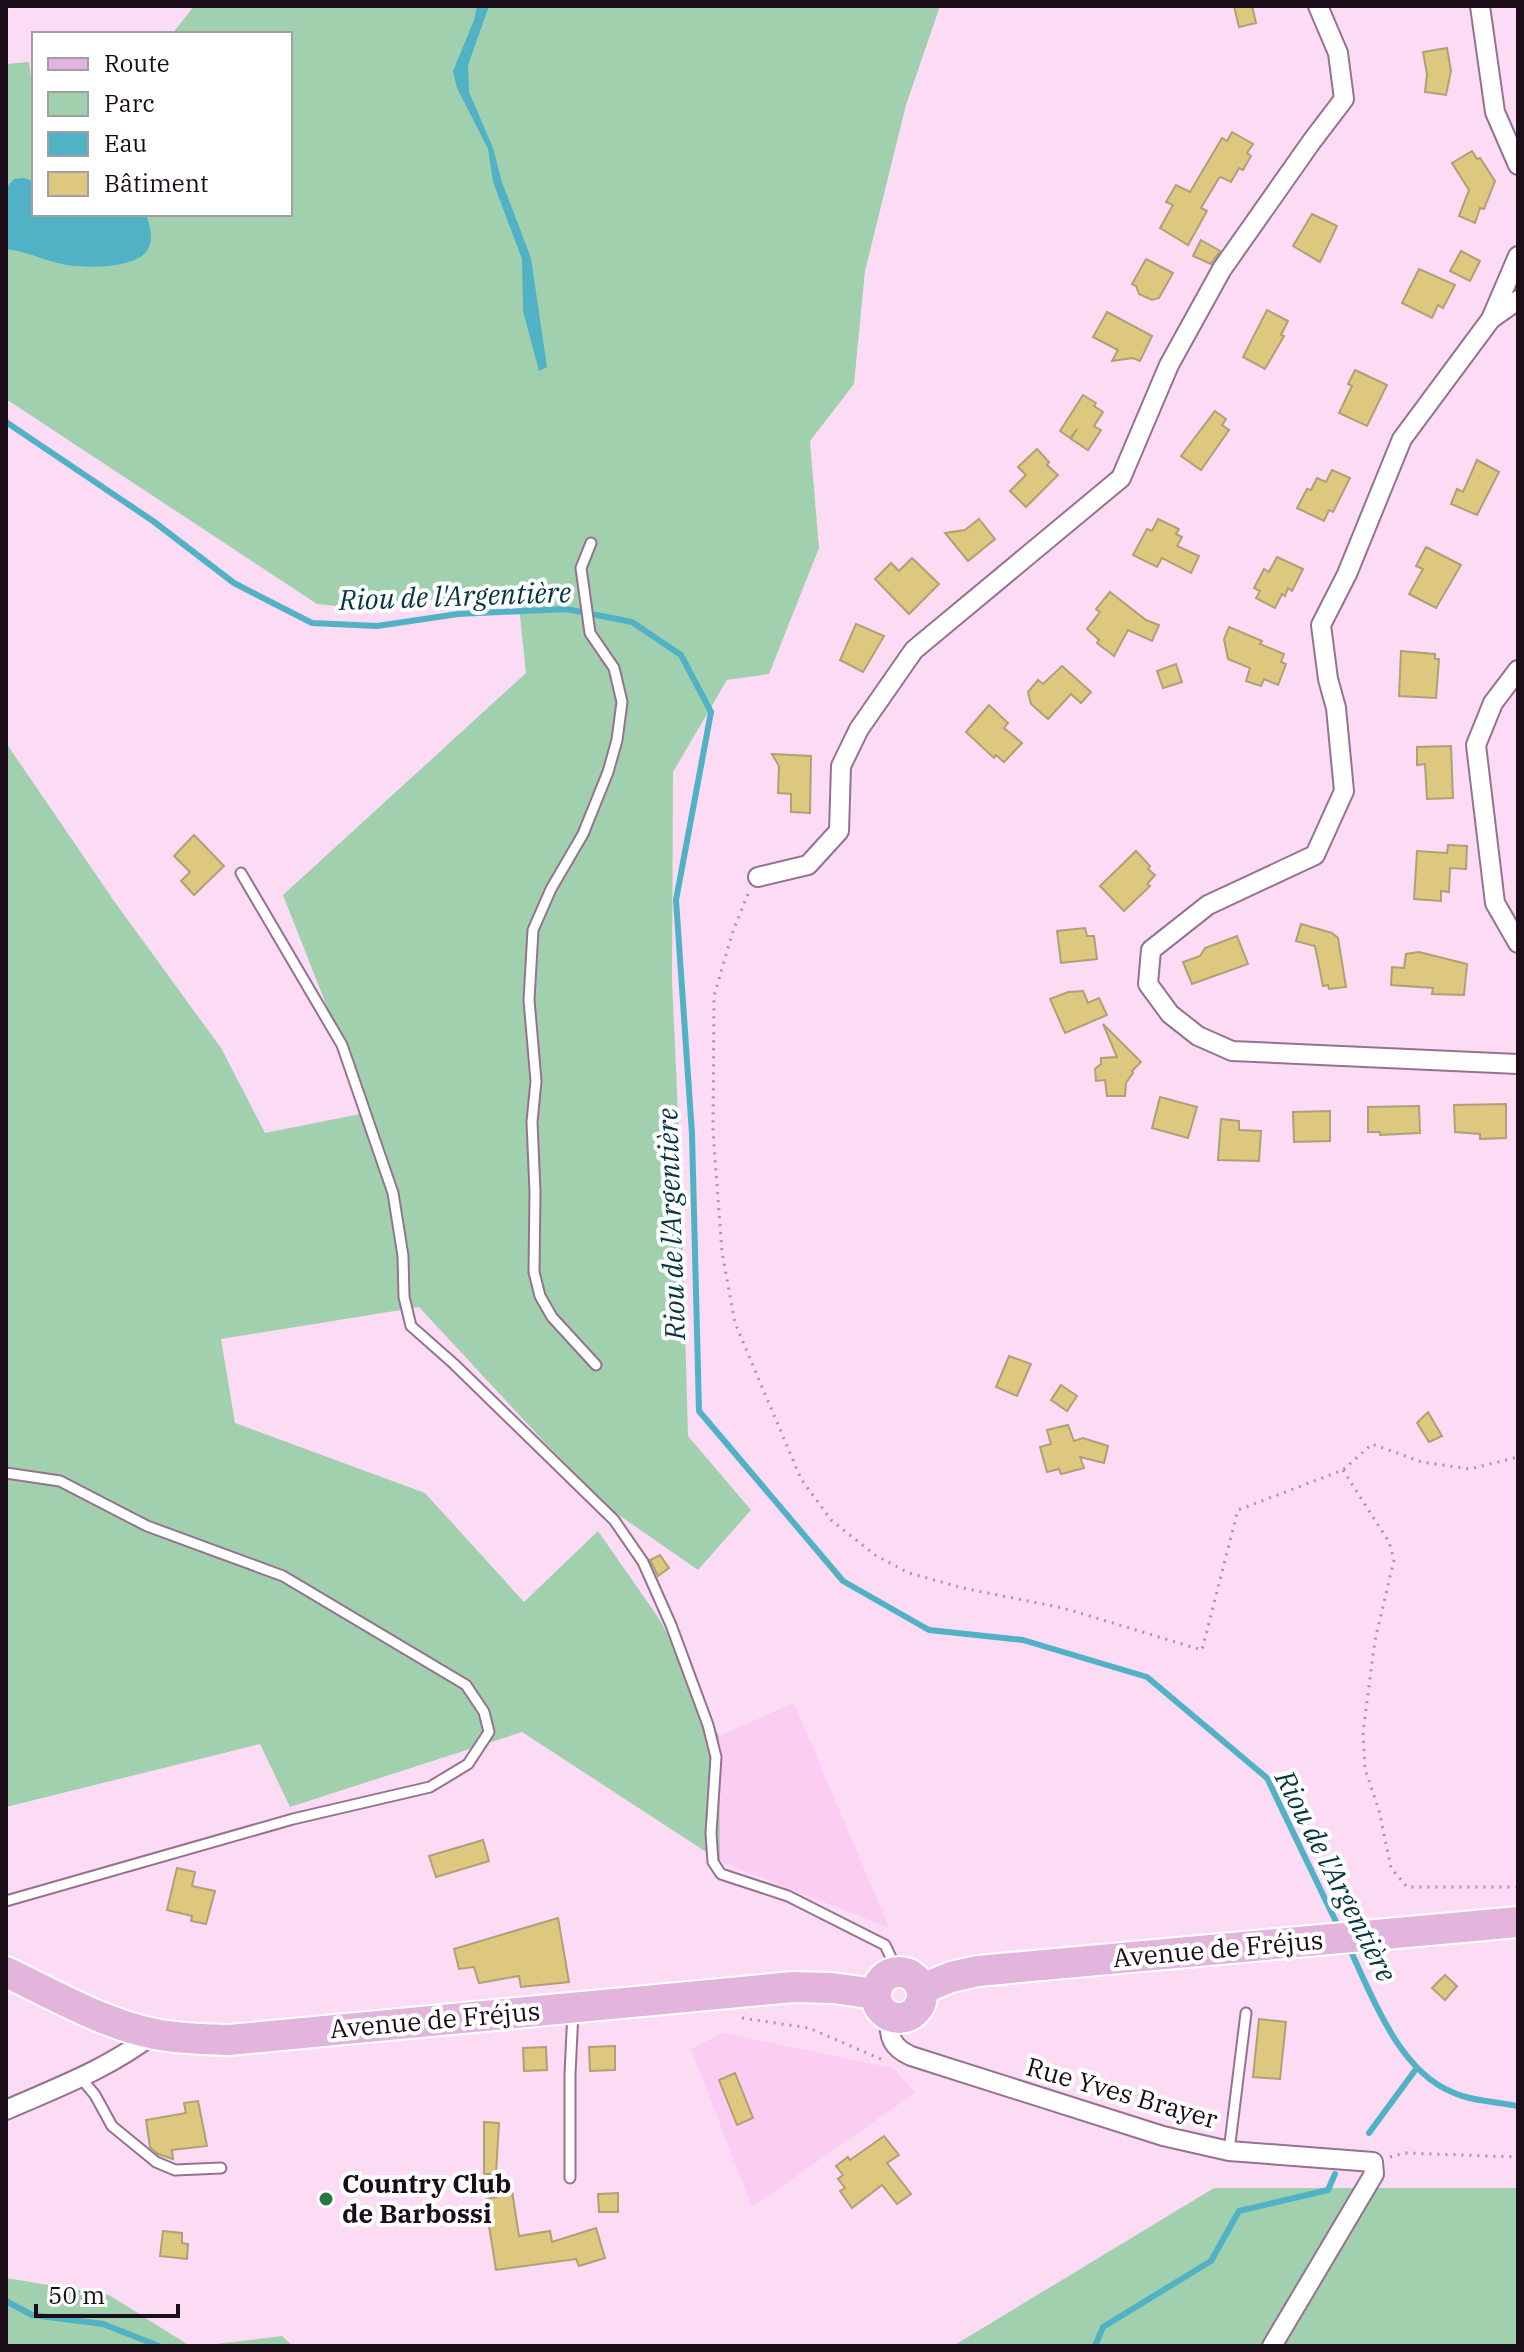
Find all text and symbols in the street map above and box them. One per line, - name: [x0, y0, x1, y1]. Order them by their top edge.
- legend: [32, 32, 292, 216]
- text: Route: [104, 47, 170, 79]
- text: Parc: [104, 87, 155, 119]
- text: Eau: [104, 127, 147, 159]
- text: Bâtiment: [104, 167, 209, 199]
- water label: Riou de l'Argentière: [337, 573, 572, 618]
- water label: Riou de l'Argentière: [648, 1107, 693, 1342]
- water label: Riou de l'Argentière: [1267, 1763, 1406, 1988]
- street label: Avenue de Fréjus: [1111, 1922, 1324, 1974]
- street label: Avenue de Fréjus: [328, 1993, 541, 2045]
- street label: Rue Yves Brayer: [1023, 2048, 1222, 2136]
- place label: Country Club de Barbossi: [342, 2166, 511, 2230]
- marker: Country Club de Barbossi: [317, 2190, 335, 2208]
- scale bar: [36, 2268, 178, 2318]
- text: 50 m: [48, 2279, 105, 2311]

